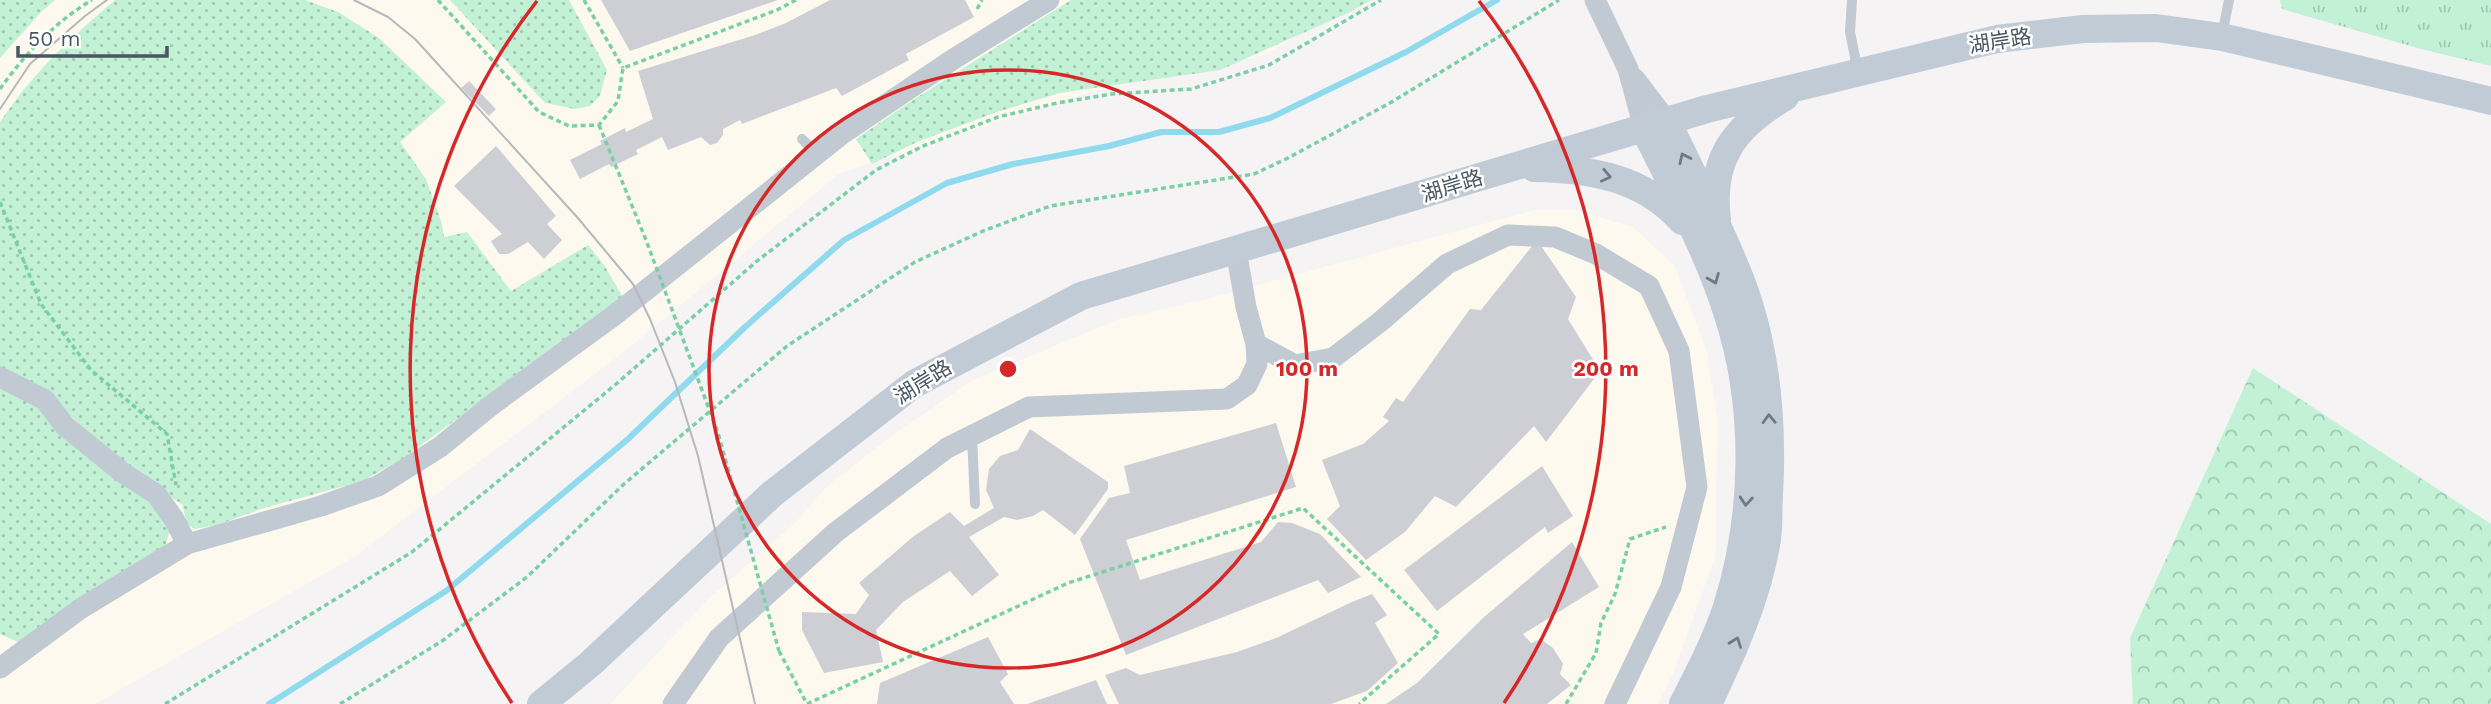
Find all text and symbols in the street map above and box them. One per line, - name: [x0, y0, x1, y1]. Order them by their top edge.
- scale bar: [18, 14, 166, 58]
- street label: 湖岸路: [1967, 23, 2033, 58]
- text: 50 m: [28, 26, 80, 51]
- one-way arrow: [1679, 153, 1693, 166]
- street label: 湖岸路: [1418, 164, 1486, 207]
- one-way arrow: [1600, 168, 1612, 183]
- one-way arrow: [1706, 272, 1720, 284]
- street label: 湖岸路: [889, 354, 956, 409]
- text: 100 m: [1276, 356, 1338, 381]
- text: 200 m: [1573, 356, 1639, 381]
- centre of rings: [996, 357, 1020, 381]
- one-way arrow: [1761, 413, 1776, 424]
- one-way arrow: [1739, 496, 1754, 507]
- one-way arrow: [1728, 636, 1742, 648]

